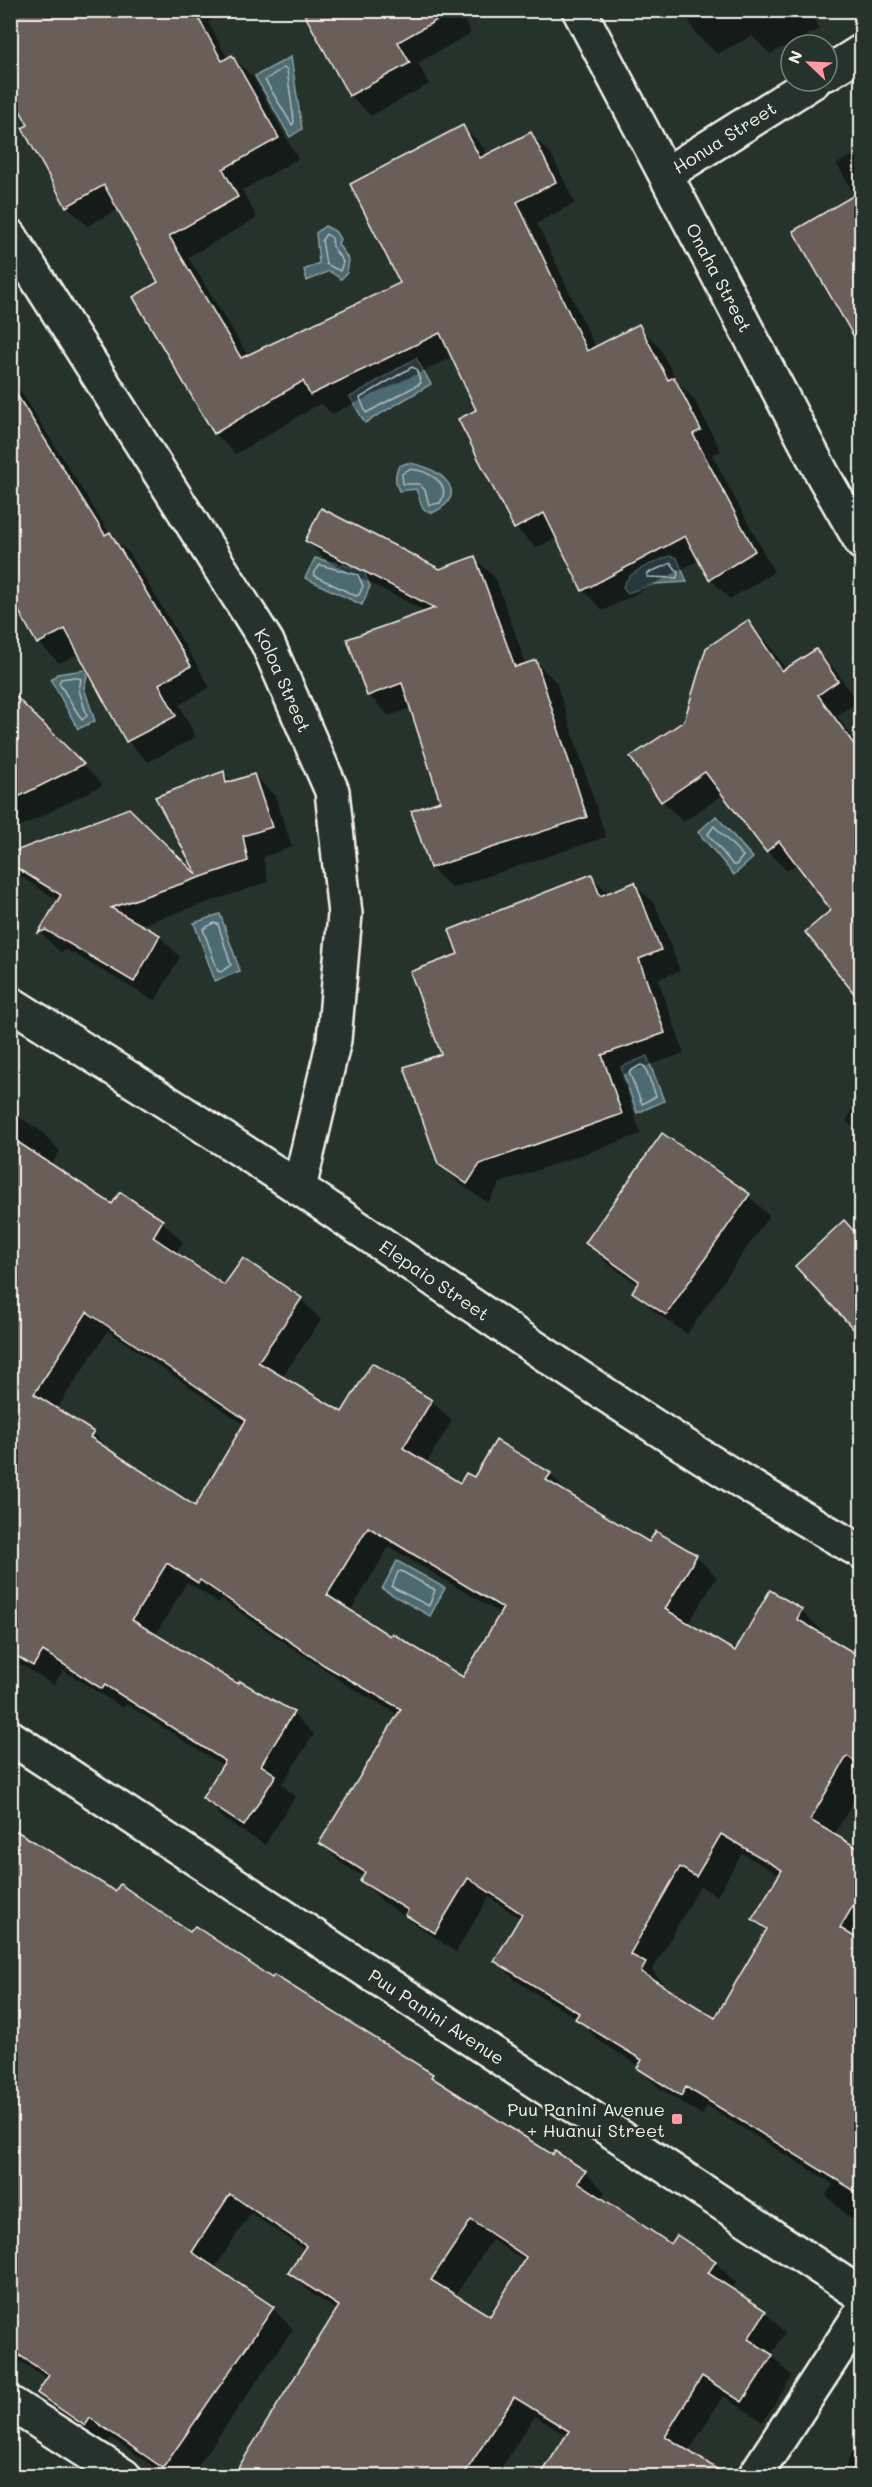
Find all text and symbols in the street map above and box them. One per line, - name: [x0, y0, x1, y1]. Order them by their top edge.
- north arrow: [779, 33, 839, 93]
- text: N: [783, 47, 807, 67]
- street label: Honua Street: [668, 96, 781, 179]
- street label: Onaha Street: [681, 219, 758, 336]
- street label: Koloa Street: [249, 624, 317, 736]
- street label: Elepaio Street: [375, 1234, 494, 1326]
- street label: Puu Panini Avenue: [364, 1963, 509, 2070]
- place label: Puu Panini Avenue + Huanui Street: [507, 2097, 665, 2142]
- marker: Puu Panini Avenue + Huanui Street: [670, 2112, 684, 2126]

